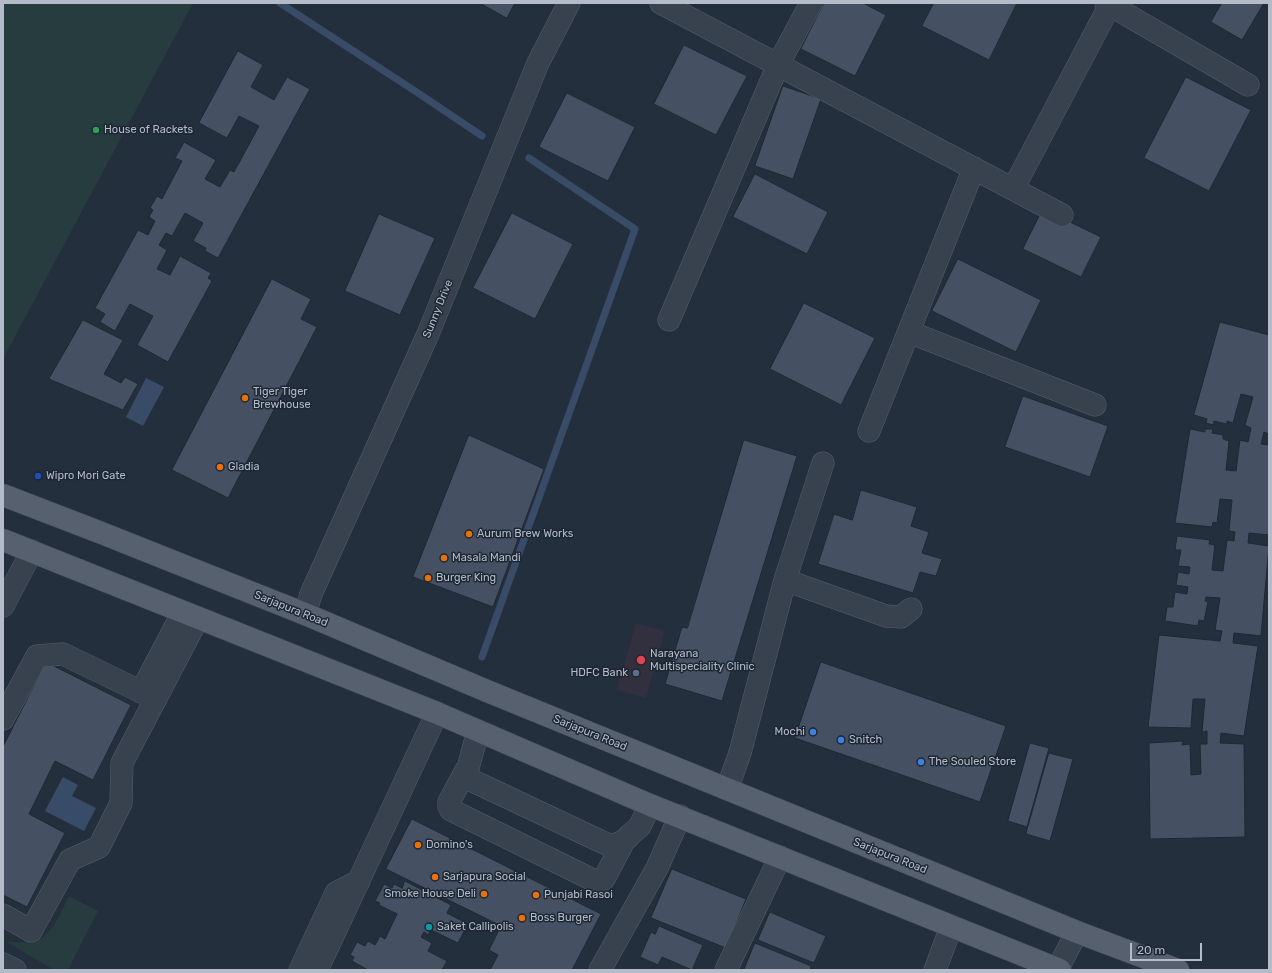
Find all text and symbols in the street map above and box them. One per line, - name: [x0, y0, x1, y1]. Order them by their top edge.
- place label: House of Rackets: [104, 123, 193, 137]
- marker: House of Rackets: [91, 125, 101, 135]
- street label: Sunny Drive: [420, 278, 456, 340]
- place label: Tiger Tiger Brewhouse: [253, 385, 311, 411]
- marker: Tiger Tiger Brewhouse: [240, 393, 250, 403]
- place label: Gladia: [228, 460, 260, 474]
- marker: Gladia: [215, 462, 225, 472]
- place label: Wipro Mori Gate: [46, 469, 126, 483]
- marker: Wipro Mori Gate: [33, 471, 43, 481]
- place label: Aurum Brew Works: [477, 527, 573, 541]
- marker: Aurum Brew Works: [464, 529, 474, 539]
- place label: Masala Mandi: [452, 551, 521, 565]
- marker: Masala Mandi: [439, 553, 449, 563]
- place label: Burger King: [436, 571, 496, 585]
- marker: Burger King: [423, 573, 433, 583]
- street label: Sarjapura Road: [252, 588, 330, 630]
- place label: Narayana Multispeciality Clinic: [650, 647, 755, 673]
- marker: Narayana Multispeciality Clinic: [635, 654, 647, 666]
- place label: HDFC Bank: [570, 666, 628, 680]
- marker: HDFC Bank: [631, 668, 641, 678]
- street label: Sarjapura Road: [551, 712, 629, 754]
- place label: Mochi: [775, 725, 805, 739]
- marker: Mochi: [808, 727, 818, 737]
- place label: Snitch: [849, 733, 882, 747]
- marker: Snitch: [836, 735, 846, 745]
- place label: The Souled Store: [929, 755, 1016, 769]
- marker: The Souled Store: [916, 757, 926, 767]
- street label: Sarjapura Road: [851, 835, 929, 877]
- place label: Domino's: [426, 838, 473, 852]
- marker: Domino's: [413, 840, 423, 850]
- place label: Sarjapura Social: [443, 870, 526, 884]
- marker: Sarjapura Social: [430, 872, 440, 882]
- place label: Smoke House Deli: [384, 887, 476, 901]
- place label: Punjabi Rasoi: [544, 888, 613, 902]
- marker: Smoke House Deli: [479, 889, 489, 899]
- marker: Punjabi Rasoi: [531, 890, 541, 900]
- place label: Boss Burger: [530, 911, 593, 925]
- marker: Boss Burger: [517, 913, 527, 923]
- place label: Saket Callipolis: [437, 920, 514, 934]
- marker: Saket Callipolis: [424, 922, 434, 932]
- scale bar: [1132, 935, 1204, 961]
- text: 20 m: [1137, 943, 1165, 957]

